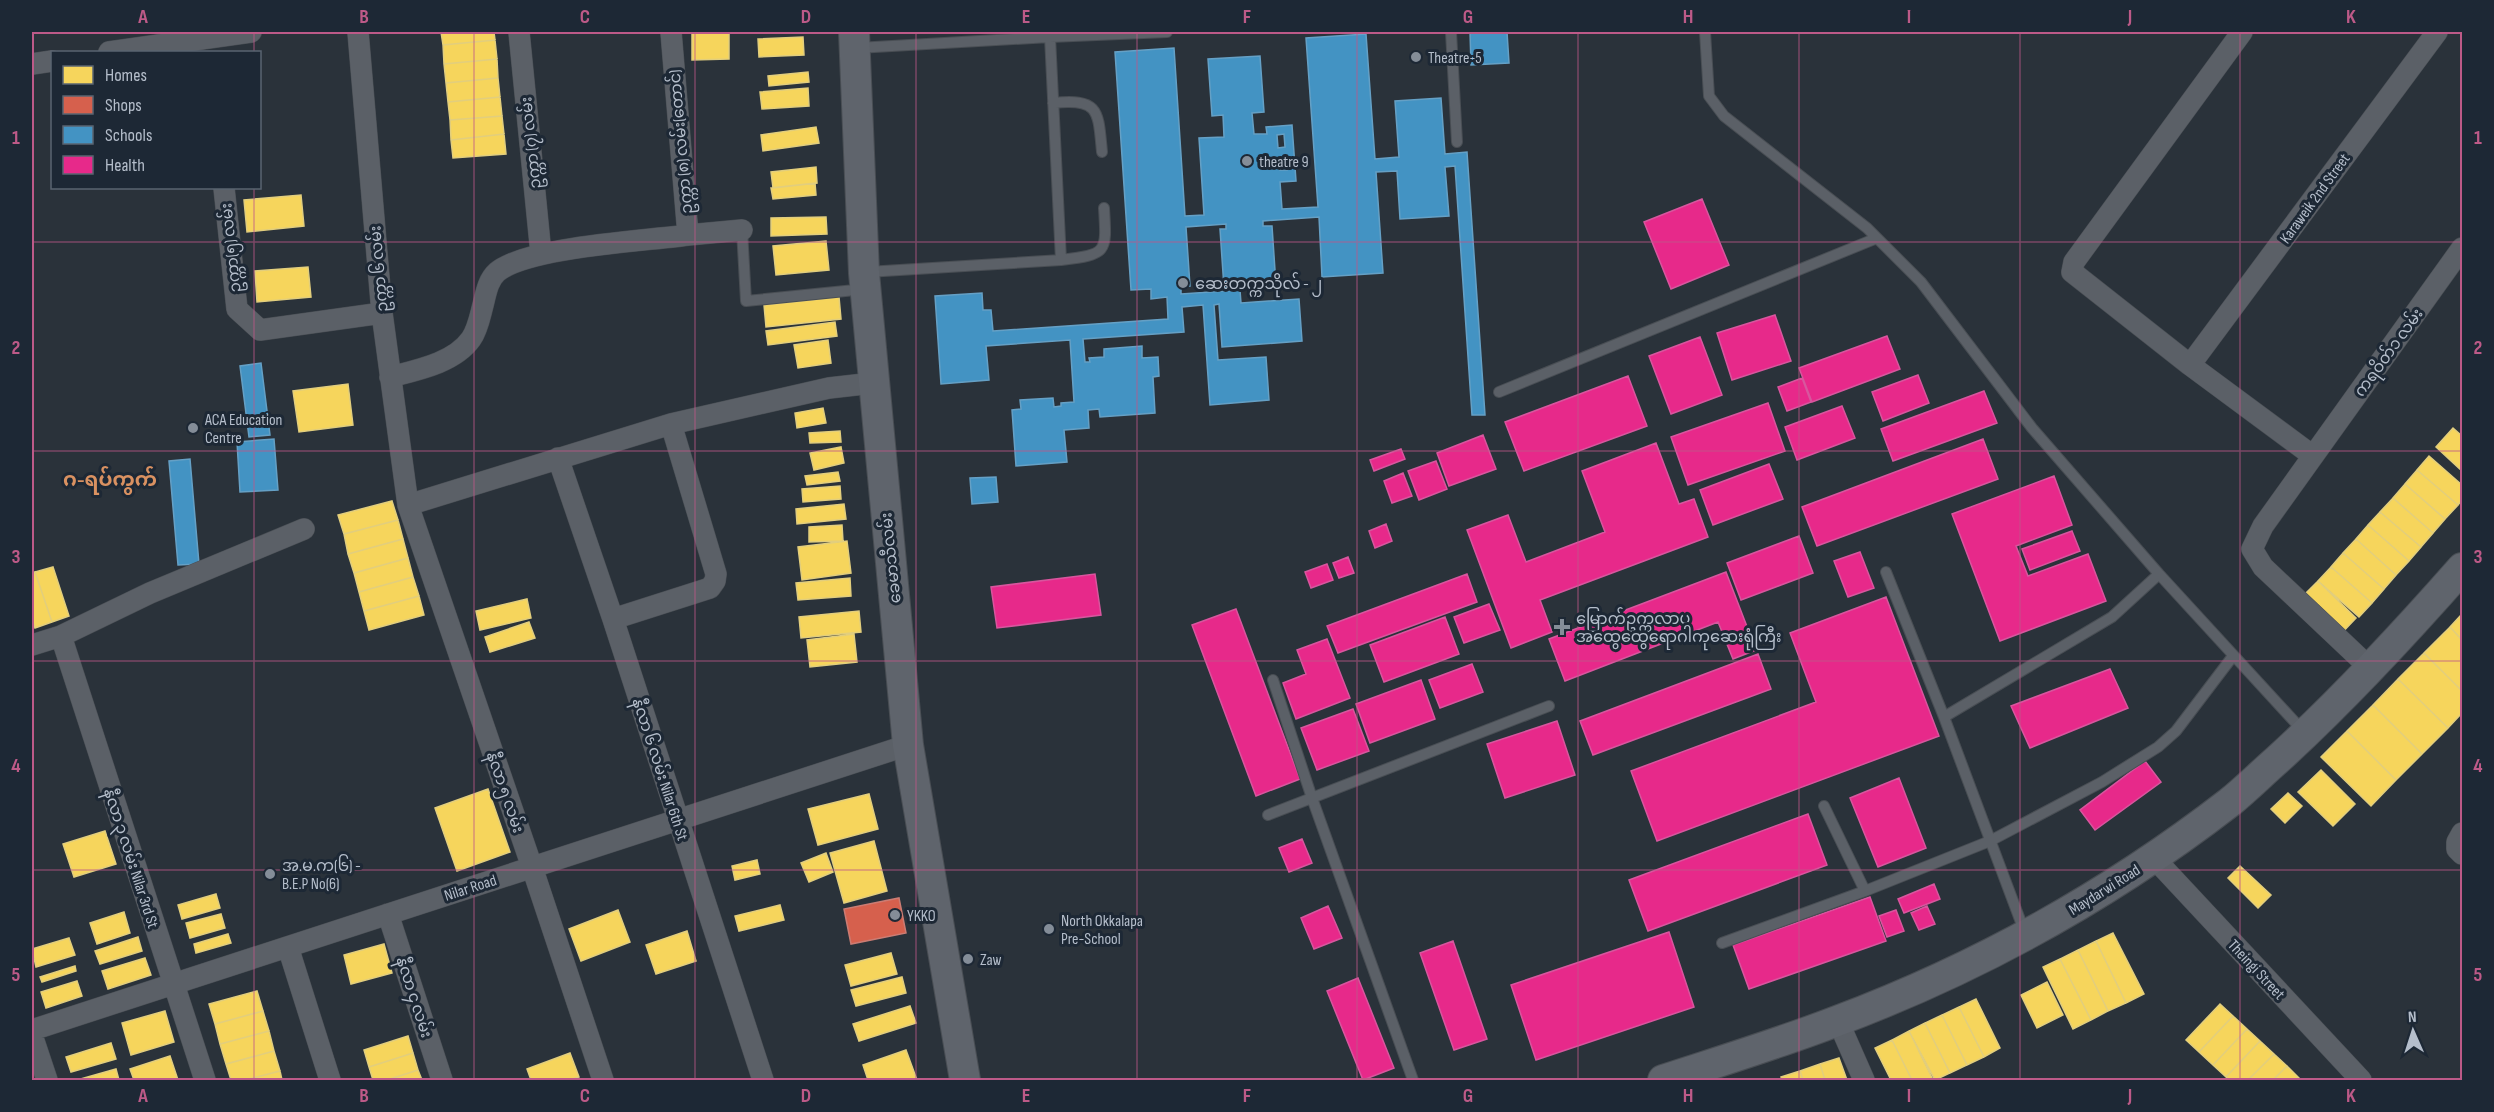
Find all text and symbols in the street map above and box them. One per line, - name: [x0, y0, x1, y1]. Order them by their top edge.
- text: A: [137, 5, 148, 29]
- text: B: [359, 5, 369, 29]
- text: C: [580, 5, 590, 29]
- text: D: [801, 5, 811, 29]
- text: E: [1022, 5, 1030, 29]
- text: F: [1243, 5, 1251, 29]
- text: G: [1463, 5, 1473, 29]
- text: H: [1683, 5, 1693, 29]
- text: I: [1907, 5, 1911, 29]
- text: J: [2127, 5, 2132, 29]
- text: K: [2346, 5, 2356, 29]
- place label: Theatre-5: [1428, 49, 1482, 68]
- marker: Theatre-5: [1409, 50, 1423, 64]
- legend: [51, 51, 261, 189]
- text: Homes: [105, 65, 147, 86]
- street label: ဥက္ကာ (၈) လမ်း(တောင်): [663, 68, 700, 215]
- text: Shops: [105, 95, 142, 116]
- street label: ဥက္ကာ (၇) လမ်း: [514, 96, 549, 190]
- text: Schools: [105, 125, 152, 146]
- text: 1: [12, 126, 20, 150]
- text: 1: [2474, 126, 2482, 150]
- street label: Karaweik 2nd Street: [2276, 150, 2354, 248]
- place label: theatre 9: [1259, 153, 1309, 172]
- marker: theatre 9: [1240, 154, 1254, 168]
- text: Health: [105, 155, 145, 176]
- street label: ဥက္ကာ(၅) လမ်း: [214, 202, 249, 294]
- street label: ဥက္ကာ ၆ လမ်း: [363, 225, 396, 313]
- place label: ဆေးတက္ကသိုလ် - ၂: [1195, 272, 1322, 298]
- marker: ဆေးတက္ကသိုလ် - ၂: [1176, 276, 1190, 290]
- street label: ကရဝိတ်၁ လမ်း: [2348, 303, 2430, 403]
- text: 2: [12, 336, 20, 360]
- text: 2: [2474, 336, 2482, 360]
- place label: ACA Education Centre: [204, 411, 282, 448]
- marker: ACA Education Centre: [186, 421, 200, 435]
- district label: ဂ-ရပ်ကွက်: [63, 466, 157, 495]
- street label: ခေမာသီလမ်း: [874, 511, 906, 605]
- text: 3: [12, 545, 21, 569]
- text: 3: [2474, 545, 2483, 569]
- place label: မြောက်ဥက္ကလာပ အထွေထွေရောဂါကုဆေးရုံကြီး: [1576, 607, 1782, 651]
- marker: မြောက်ဥက္ကလာပ အထွေထွေရောဂါကုဆေးရုံကြီး: [1553, 618, 1571, 636]
- street label: နီလာ ၆ လမ်း Nilar 6th St: [625, 695, 694, 844]
- street label: နီလာ ၅ လမ်း: [479, 748, 530, 837]
- text: 4: [11, 754, 21, 778]
- text: 4: [2473, 754, 2483, 778]
- street label: နီလာ ၃ လမ်း Nilar 3rd St: [96, 785, 165, 932]
- place label: အ.မ.က(၆) - B.E.P No(6): [282, 854, 361, 894]
- street label: Maydarwi Road: [2066, 861, 2144, 920]
- marker: အ.မ.က(၆) - B.E.P No(6): [263, 867, 277, 881]
- street label: Nilar Road: [442, 871, 499, 906]
- place label: YKKO: [907, 907, 936, 926]
- marker: YKKO: [888, 908, 902, 922]
- place label: North Okkalapa Pre-School: [1061, 912, 1143, 949]
- marker: North Okkalapa Pre-School: [1042, 922, 1056, 936]
- street label: Theingi Street: [2223, 936, 2289, 1004]
- place label: Zaw: [980, 951, 1002, 970]
- marker: Zaw: [961, 952, 975, 966]
- street label: နီလာ ၄ လမ်း: [389, 954, 438, 1041]
- text: 5: [12, 963, 21, 987]
- text: 5: [2474, 963, 2483, 987]
- north arrow: [2383, 1001, 2443, 1061]
- text: N: [2408, 1008, 2417, 1027]
- text: A: [137, 1084, 148, 1108]
- text: B: [359, 1084, 369, 1108]
- text: C: [580, 1084, 590, 1108]
- text: D: [801, 1084, 811, 1108]
- text: E: [1022, 1084, 1030, 1108]
- text: F: [1243, 1084, 1251, 1108]
- text: G: [1463, 1084, 1473, 1108]
- text: H: [1683, 1084, 1693, 1108]
- text: I: [1907, 1084, 1911, 1108]
- text: J: [2127, 1084, 2132, 1108]
- text: K: [2346, 1084, 2356, 1108]

